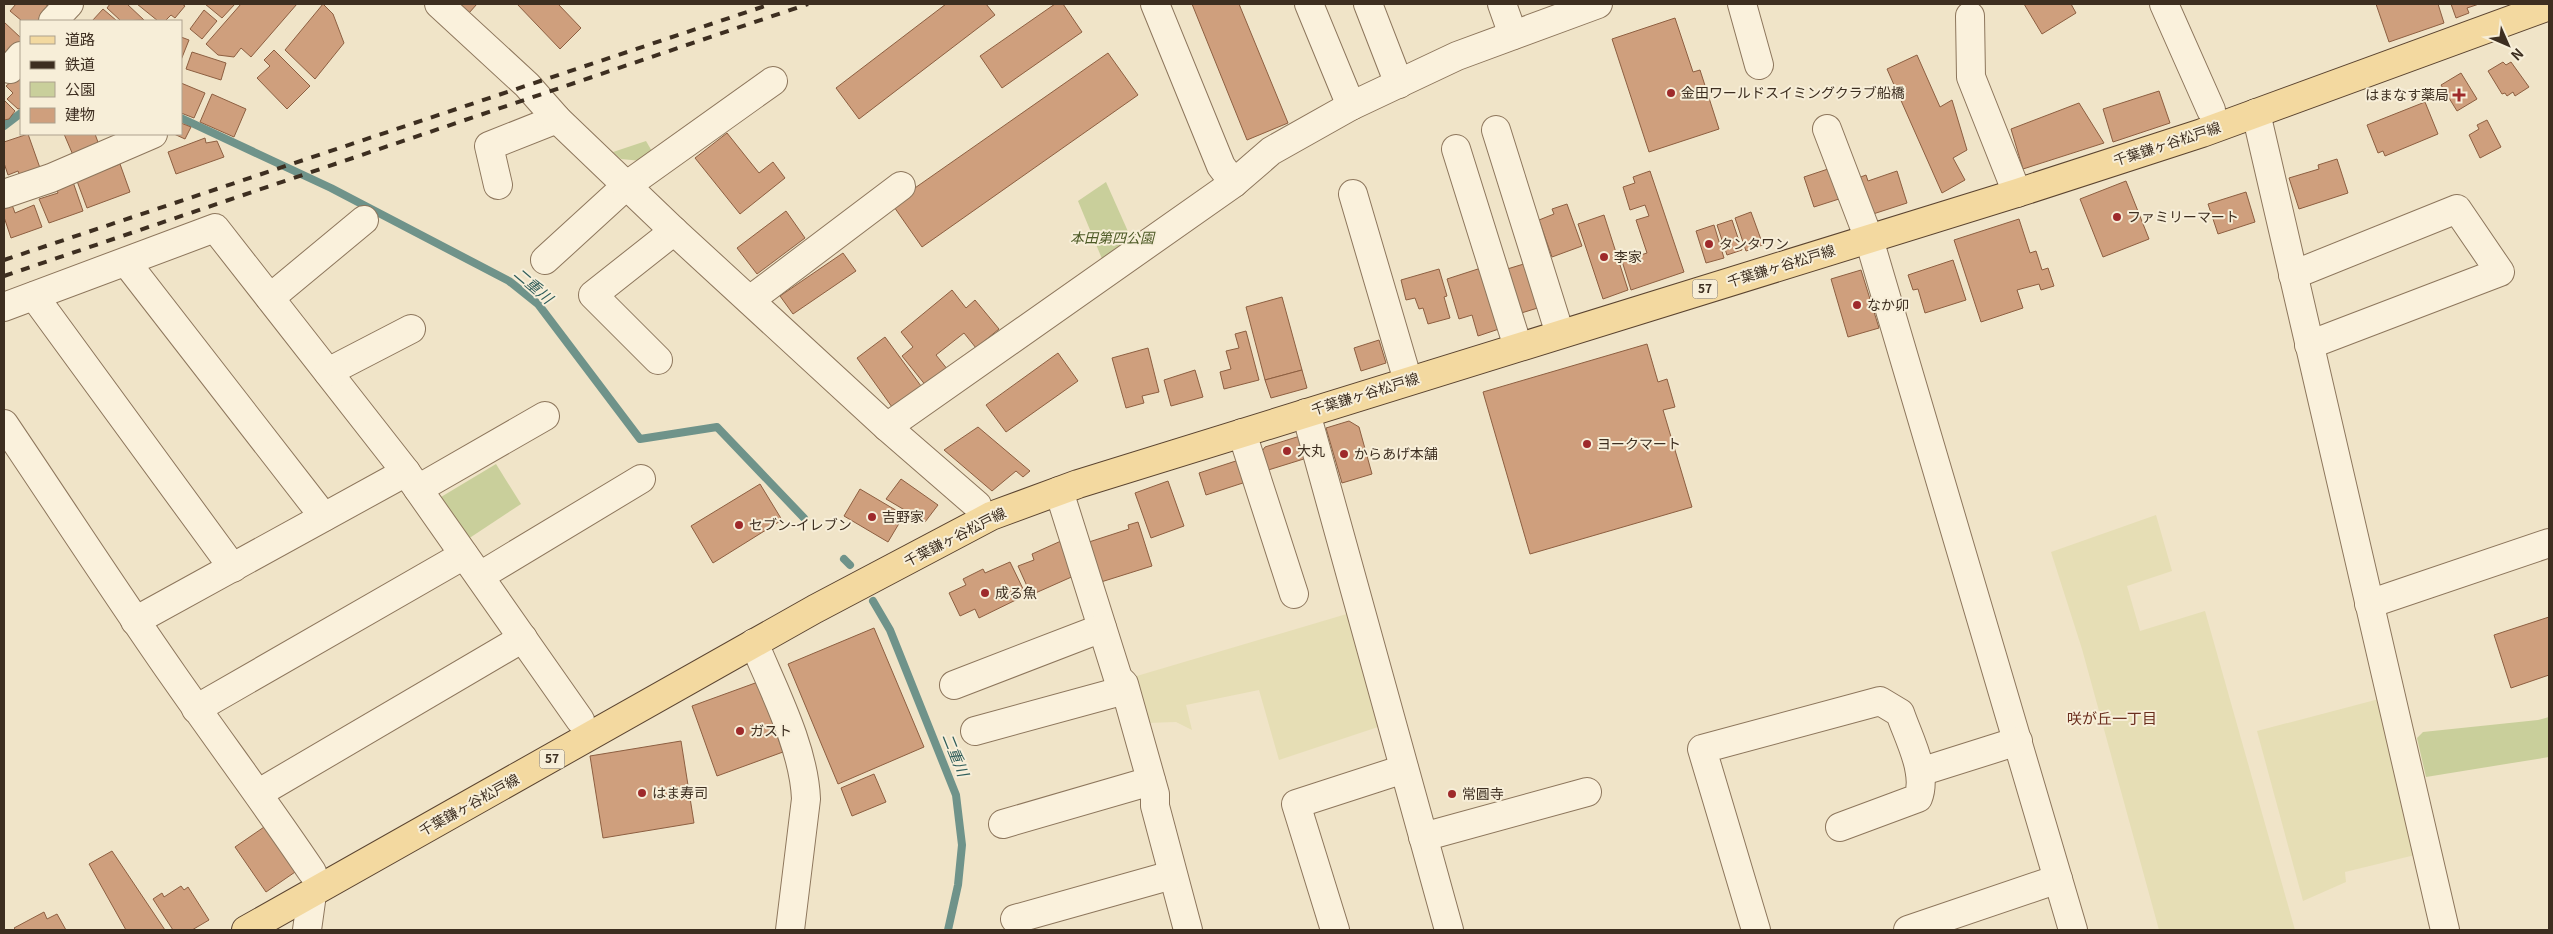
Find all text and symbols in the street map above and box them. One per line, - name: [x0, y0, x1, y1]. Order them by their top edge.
- legend: [20, 20, 182, 135]
- north arrow: [2483, 20, 2533, 70]
- text: 道路: [65, 28, 95, 49]
- text: N: [2507, 44, 2529, 66]
- text: 鉄道: [65, 53, 95, 74]
- text: 公園: [65, 78, 95, 99]
- place label: 金田ワールドスイミングクラブ船橋: [1681, 82, 1905, 102]
- place label: はまなす薬局: [2365, 84, 2449, 104]
- marker: 金田ワールドスイミングクラブ船橋: [1665, 87, 1677, 99]
- marker: はまなす薬局: [2453, 89, 2465, 101]
- text: 建物: [65, 103, 95, 124]
- street label: 千葉鎌ヶ谷松戸線: [2110, 116, 2223, 170]
- place label: ファミリーマート: [2127, 206, 2239, 226]
- marker: ファミリーマート: [2111, 211, 2123, 223]
- park label: 本田第四公園: [1070, 227, 1156, 247]
- place label: タンタワン: [1719, 233, 1789, 253]
- marker: タンタワン: [1703, 238, 1715, 250]
- street label: 千葉鎌ヶ谷松戸線: [1724, 239, 1837, 291]
- place label: 李家: [1614, 246, 1642, 266]
- marker: 李家: [1598, 251, 1610, 263]
- water label: 二重川: [510, 262, 559, 309]
- road number: 57: [1692, 280, 1718, 298]
- place label: なか卯: [1867, 294, 1909, 314]
- marker: なか卯: [1851, 299, 1863, 311]
- street label: 千葉鎌ヶ谷松戸線: [1308, 367, 1421, 419]
- place label: ヨークマート: [1597, 433, 1681, 453]
- marker: ヨークマート: [1581, 438, 1593, 450]
- place label: 大丸: [1297, 440, 1325, 460]
- place label: からあげ本舗: [1354, 443, 1438, 463]
- marker: 大丸: [1281, 445, 1293, 457]
- marker: からあげ本舗: [1338, 448, 1350, 460]
- street label: 千葉鎌ヶ谷松戸線: [900, 502, 1009, 570]
- place label: 吉野家: [882, 506, 924, 526]
- marker: 吉野家: [866, 511, 878, 523]
- place label: セブン-イレブン: [749, 514, 852, 534]
- marker: セブン-イレブン: [733, 519, 745, 531]
- place label: 成る魚: [995, 582, 1037, 602]
- marker: 成る魚: [979, 587, 991, 599]
- district label: 咲が丘一丁目: [2067, 707, 2157, 728]
- place label: ガスト: [750, 720, 792, 740]
- marker: ガスト: [734, 725, 746, 737]
- water label: 二重川: [938, 730, 975, 781]
- road number: 57: [540, 750, 564, 769]
- street label: 千葉鎌ヶ谷松戸線: [415, 768, 522, 840]
- place label: はま寿司: [652, 782, 708, 802]
- place label: 常圓寺: [1462, 783, 1504, 803]
- marker: はま寿司: [636, 787, 648, 799]
- marker: 常圓寺: [1446, 788, 1458, 800]

